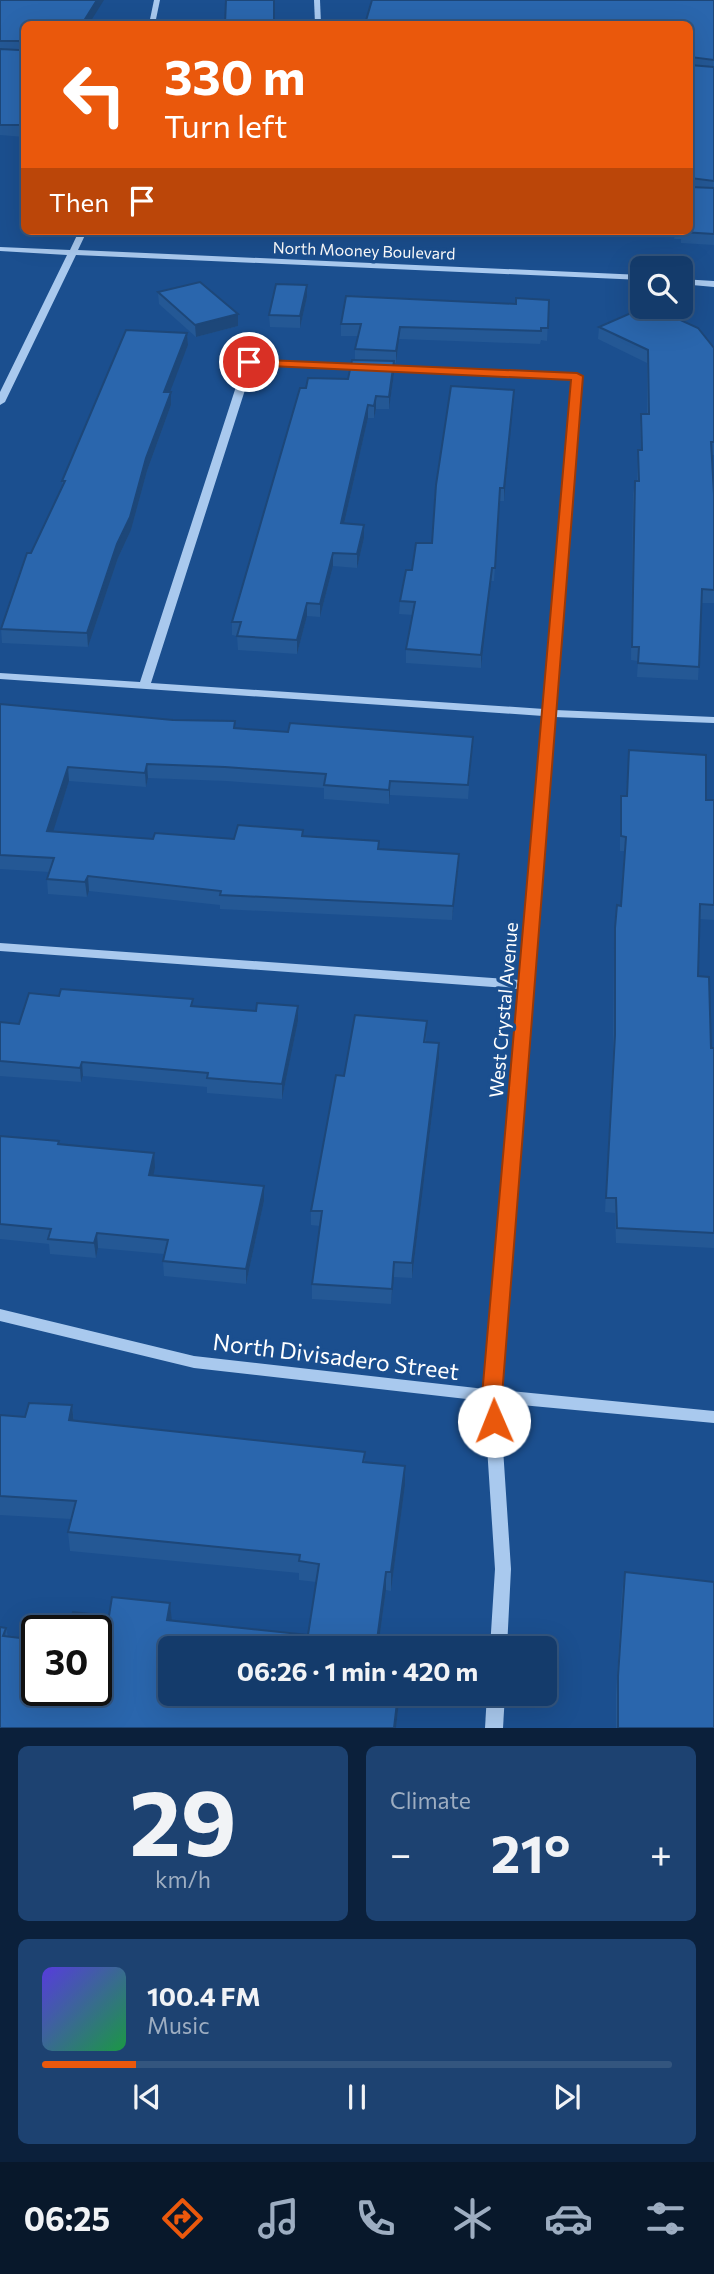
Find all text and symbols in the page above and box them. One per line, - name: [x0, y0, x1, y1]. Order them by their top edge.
- text: 330 m: [164, 45, 305, 105]
- icon: left: [49, 49, 140, 140]
- text: Turn left: [164, 105, 288, 145]
- icon: arrive: [123, 182, 161, 220]
- text: Then: [49, 186, 109, 217]
- street label: North Mooney Boulevard: [272, 237, 456, 263]
- map controls: [630, 256, 693, 319]
- button: search: [630, 256, 693, 319]
- pin: [219, 332, 279, 392]
- icon: arrive: [230, 343, 268, 381]
- street label: West Crystal Avenue: [484, 921, 522, 1099]
- street label: North Divisadero Street: [211, 1327, 461, 1385]
- position arrow: [457, 1384, 531, 1458]
- speed limit sign: 30: [21, 1615, 112, 1706]
- text: 06:26 · 1 min · 420 m: [237, 1655, 478, 1686]
- text: 29: [129, 1763, 237, 1875]
- text: Climate: [390, 1786, 471, 1814]
- text: 21°: [491, 1820, 570, 1884]
- text: −: [390, 1829, 412, 1876]
- text: +: [650, 1829, 672, 1876]
- text: km/h: [155, 1865, 211, 1893]
- text: 100.4 FM: [147, 1980, 261, 2011]
- text: Music: [147, 2011, 210, 2039]
- icon: previous: [128, 2078, 166, 2116]
- icon: pause: [338, 2078, 376, 2116]
- icon: next: [548, 2078, 586, 2116]
- icon: directions: [158, 2194, 207, 2243]
- icon: music: [254, 2194, 303, 2243]
- icon: phone: [351, 2194, 400, 2243]
- icon: climate: [448, 2194, 497, 2243]
- icon: car: [544, 2194, 593, 2243]
- icon: filters: [641, 2194, 690, 2243]
- text: 06:25: [24, 2198, 110, 2238]

